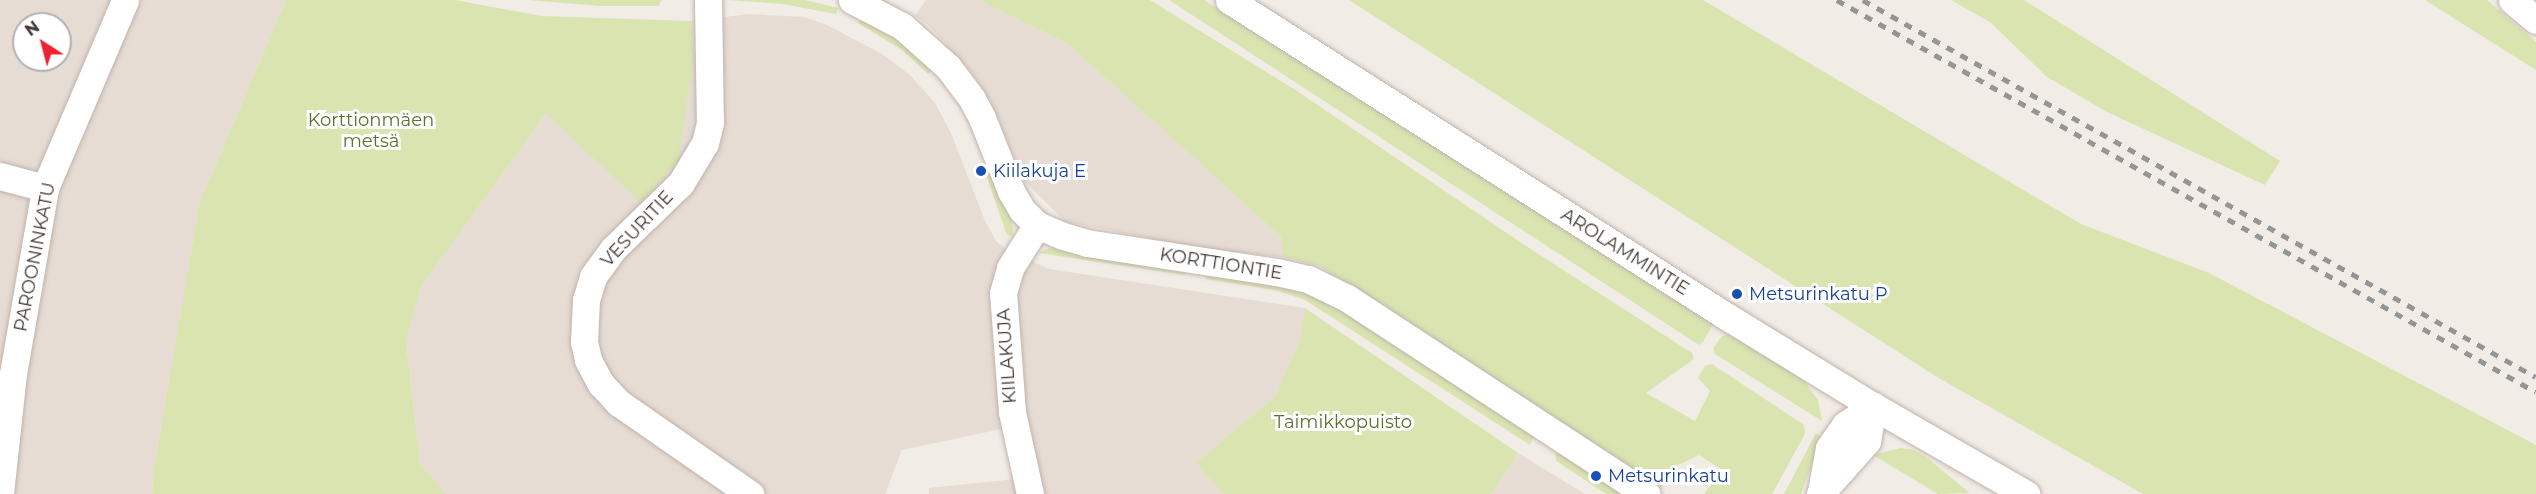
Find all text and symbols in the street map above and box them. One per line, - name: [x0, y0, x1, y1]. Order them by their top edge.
- north arrow: [12, 12, 72, 72]
- text: N: [21, 17, 43, 40]
- park label: Korttionmäen metsä: [308, 110, 434, 152]
- place label: Kiilakuja E: [993, 160, 1086, 182]
- marker: Kiilakuja E: [974, 164, 988, 178]
- street label: PAROONINKATU: [10, 180, 60, 334]
- street label: VESURITIE: [596, 187, 678, 271]
- street label: AROLAMMINTIE: [1557, 204, 1693, 300]
- street label: KORTTIONTIE: [1158, 244, 1284, 284]
- place label: Metsurinkatu P: [1749, 283, 1888, 305]
- marker: Metsurinkatu P: [1730, 287, 1744, 301]
- street label: KIILAKUJA: [993, 308, 1021, 404]
- park label: Taimikkopuisto: [1274, 411, 1412, 433]
- place label: Metsurinkatu: [1608, 465, 1729, 487]
- marker: Metsurinkatu: [1589, 469, 1603, 483]

